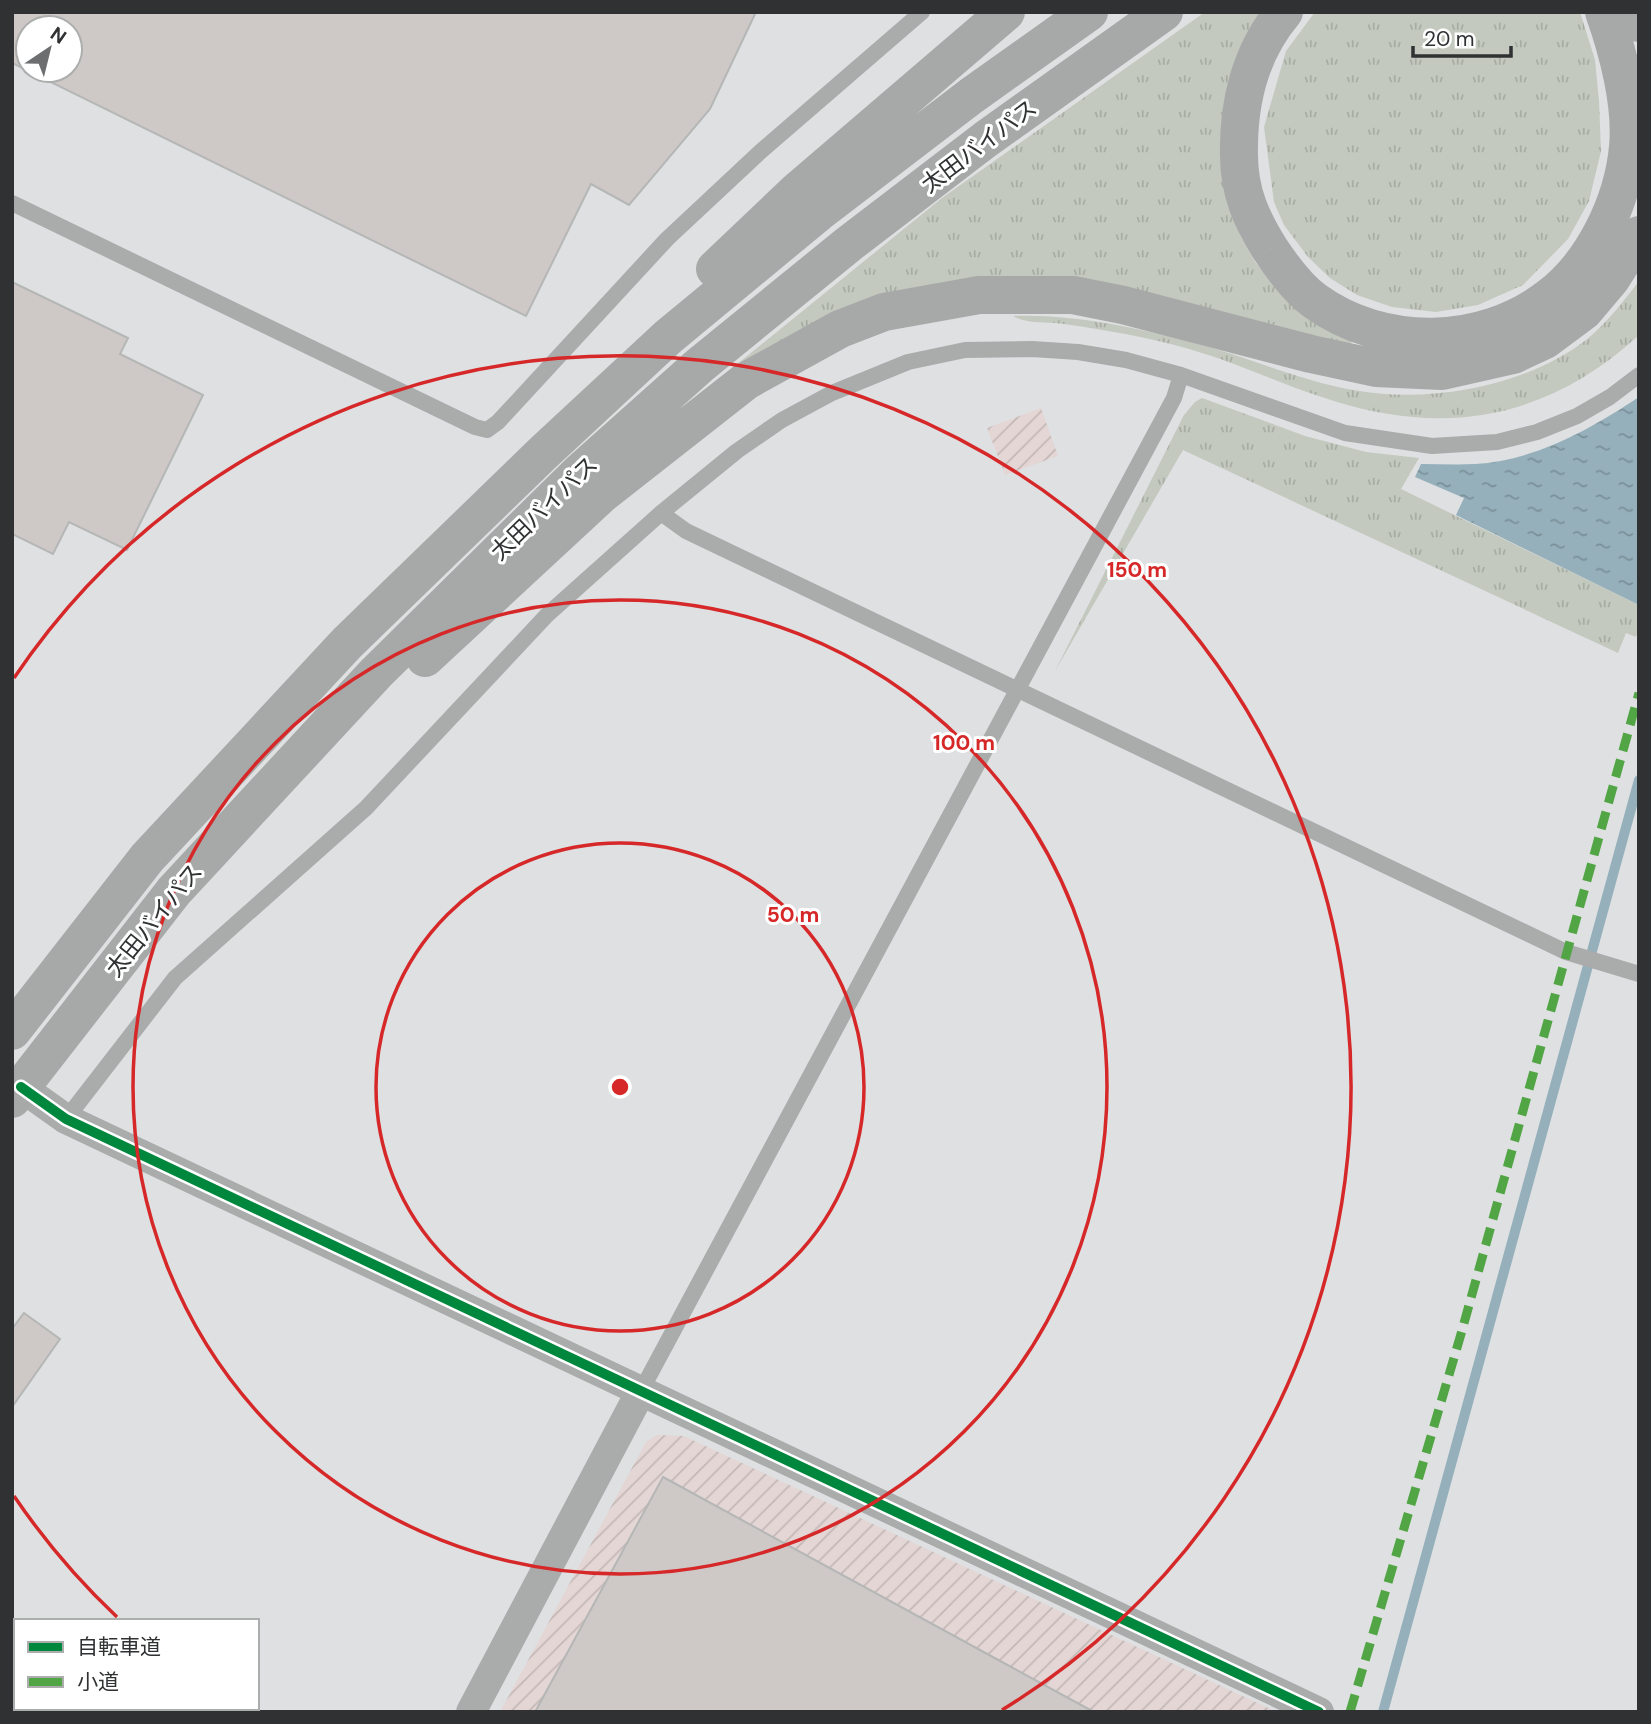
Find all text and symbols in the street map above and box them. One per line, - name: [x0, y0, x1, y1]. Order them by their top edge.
- north arrow: [14, 14, 84, 84]
- scale bar: [1413, 14, 1511, 58]
- text: N: [46, 21, 71, 50]
- text: 20 m: [1424, 25, 1475, 53]
- street label: 太田バイパス: [915, 93, 1043, 199]
- street label: 太田バイパス: [484, 449, 604, 567]
- text: 150 m: [1107, 556, 1167, 584]
- text: 100 m: [933, 729, 995, 757]
- street label: 太田バイパス: [99, 857, 209, 983]
- text: 50 m: [767, 901, 819, 929]
- centre of rings: [608, 1075, 632, 1099]
- legend: [14, 1619, 259, 1710]
- text: 自転車道: [77, 1633, 161, 1661]
- text: 小道: [77, 1668, 119, 1696]

